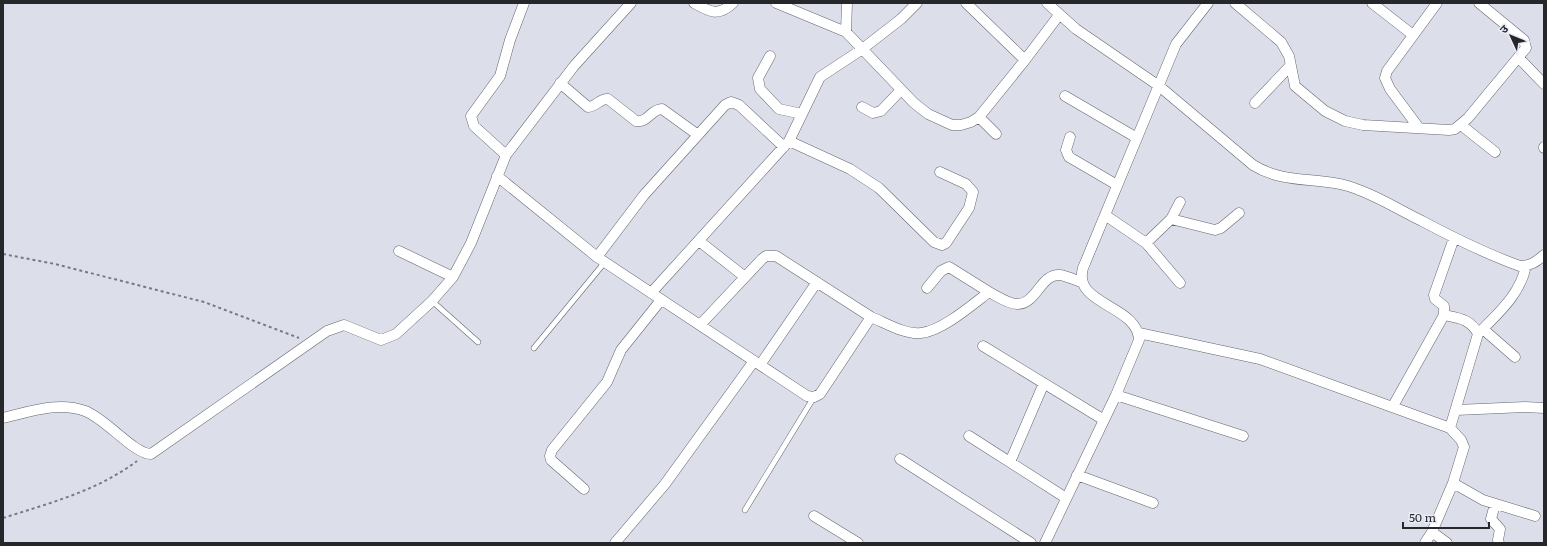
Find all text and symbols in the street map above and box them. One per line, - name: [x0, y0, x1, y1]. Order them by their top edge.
- north arrow: [1491, 16, 1531, 56]
- text: उ: [1495, 20, 1511, 36]
- scale bar: [1403, 504, 1489, 530]
- text: 50 m: [1409, 508, 1436, 526]

